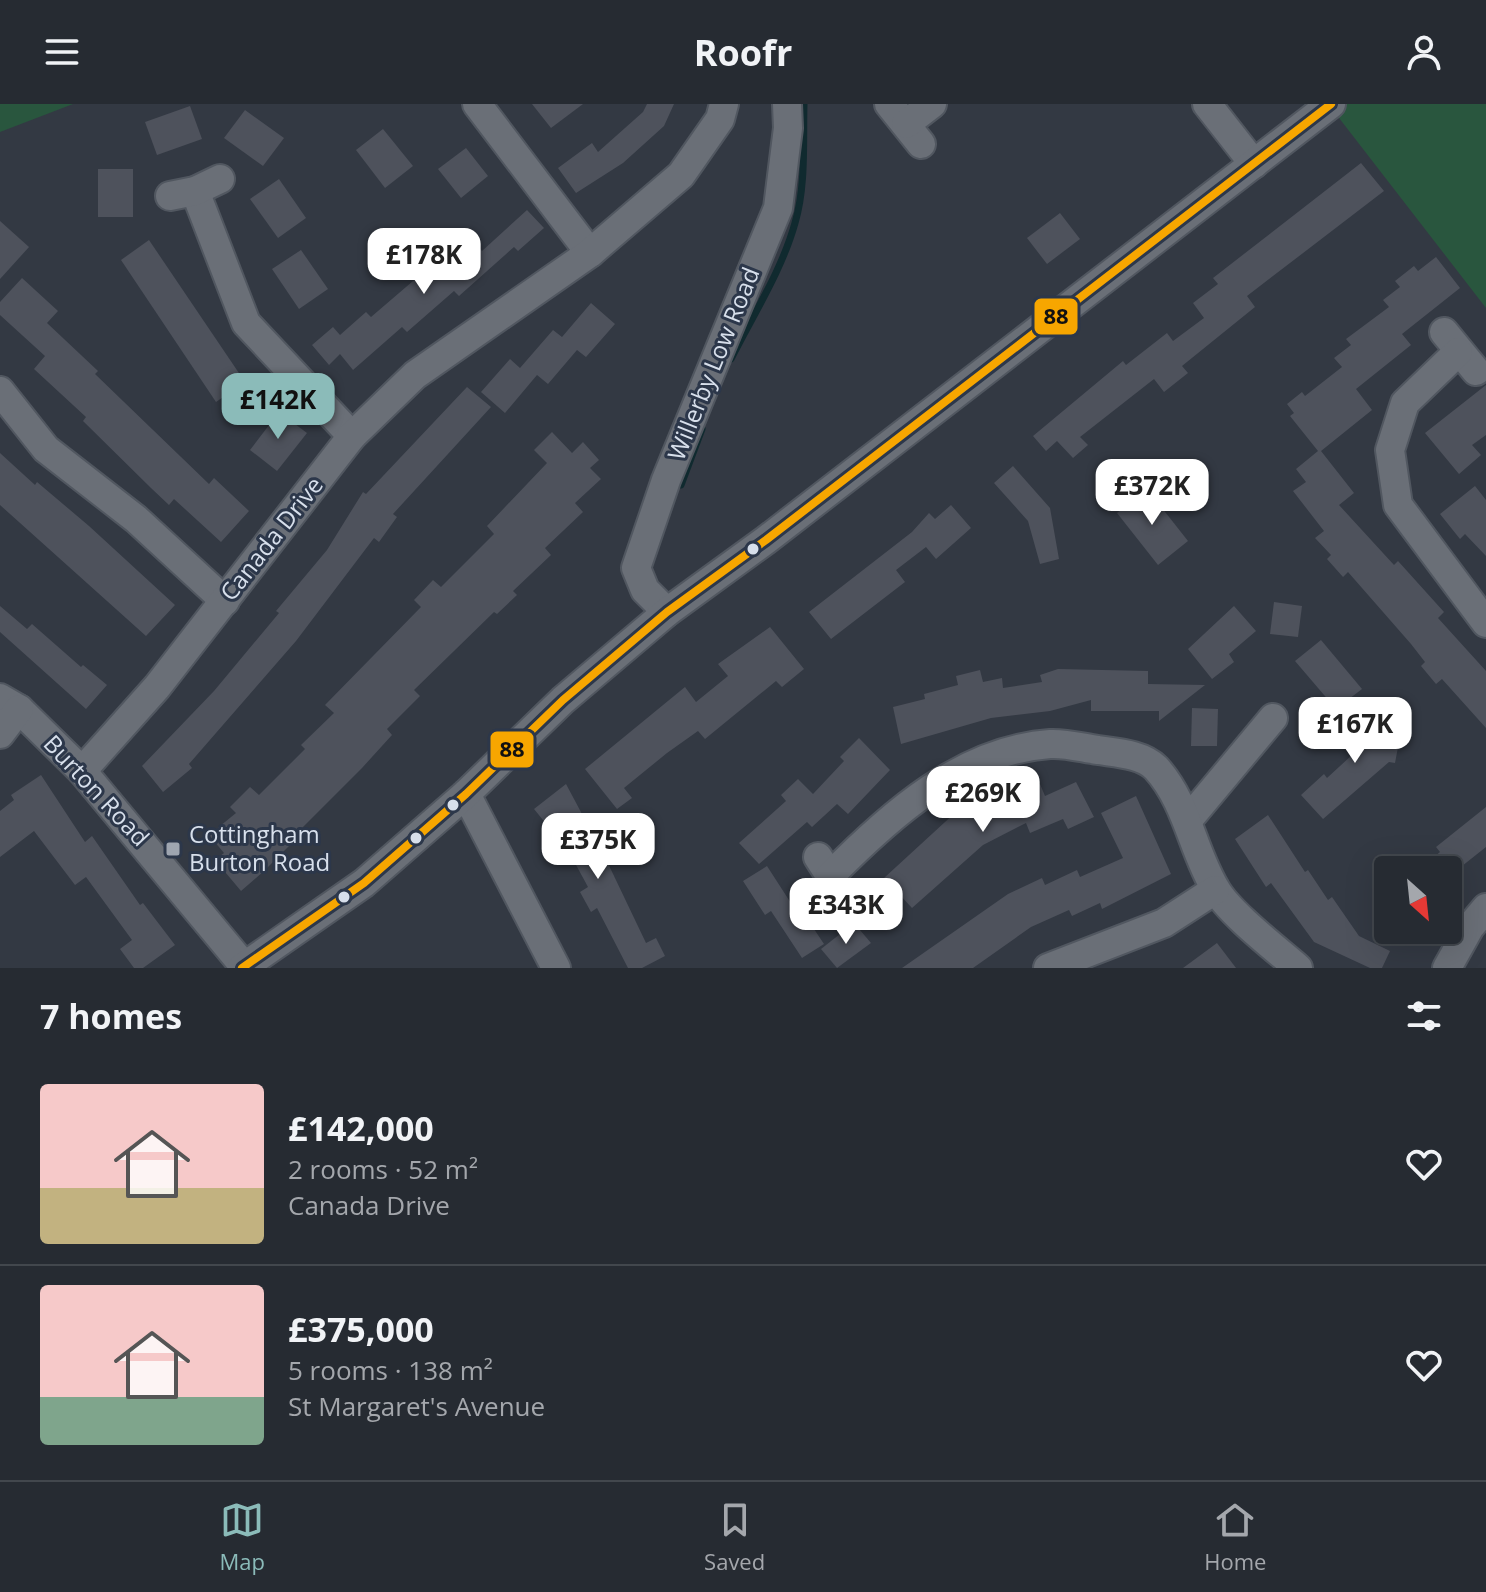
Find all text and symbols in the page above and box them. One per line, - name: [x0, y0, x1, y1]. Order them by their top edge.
- text: Roofr: [694, 28, 792, 77]
- icon: menu: [40, 30, 84, 74]
- icon: person: [1402, 30, 1446, 74]
- pin: £178K: [368, 228, 480, 296]
- text: £178K: [386, 236, 462, 272]
- street label: Willerby Low Road: [659, 262, 766, 465]
- line badge: 88: [1033, 297, 1079, 336]
- text: 88: [1043, 300, 1069, 330]
- pin: £142K: [222, 373, 334, 441]
- text: £142K: [240, 381, 316, 417]
- pin: £372K: [1096, 459, 1208, 527]
- text: £372K: [1114, 467, 1190, 503]
- street label: Canada Drive: [212, 469, 330, 607]
- unlabelled marker: [745, 541, 761, 557]
- pin: £167K: [1299, 697, 1411, 765]
- text: £167K: [1317, 705, 1393, 741]
- street label: Burton Road: [37, 727, 157, 853]
- line badge: 88: [489, 730, 535, 769]
- text: 88: [499, 733, 525, 763]
- pin: £269K: [927, 766, 1039, 834]
- text: £269K: [945, 774, 1021, 810]
- unlabelled marker: [445, 797, 461, 813]
- pin: £375K: [542, 813, 654, 881]
- place label: Cottingham Burton Road: [189, 817, 330, 878]
- text: £375K: [560, 821, 636, 857]
- unlabelled marker: [408, 830, 424, 846]
- marker: Cottingham Burton Road: [164, 840, 182, 858]
- north arrow: [1374, 856, 1462, 944]
- map controls: [1374, 856, 1462, 944]
- pin: £343K: [790, 878, 902, 946]
- text: £343K: [808, 886, 884, 922]
- unlabelled marker: [336, 889, 352, 905]
- text: 7 homes: [40, 993, 182, 1039]
- icon: filters: [1402, 994, 1446, 1038]
- text: £142,000: [288, 1105, 434, 1151]
- icon: home: [104, 1116, 200, 1212]
- icon: heart: [1402, 1142, 1446, 1186]
- text: 2 rooms · 52 m²: [288, 1151, 478, 1187]
- text: Canada Drive: [288, 1187, 450, 1223]
- text: £375,000: [288, 1306, 434, 1352]
- icon: home: [104, 1317, 200, 1413]
- icon: heart: [1402, 1343, 1446, 1387]
- text: 5 rooms · 138 m²: [288, 1352, 493, 1388]
- text: St Margaret's Avenue: [288, 1388, 545, 1424]
- tab: Map: [220, 1498, 265, 1576]
- tab: Saved: [704, 1498, 765, 1576]
- tab: Home: [1204, 1498, 1266, 1576]

